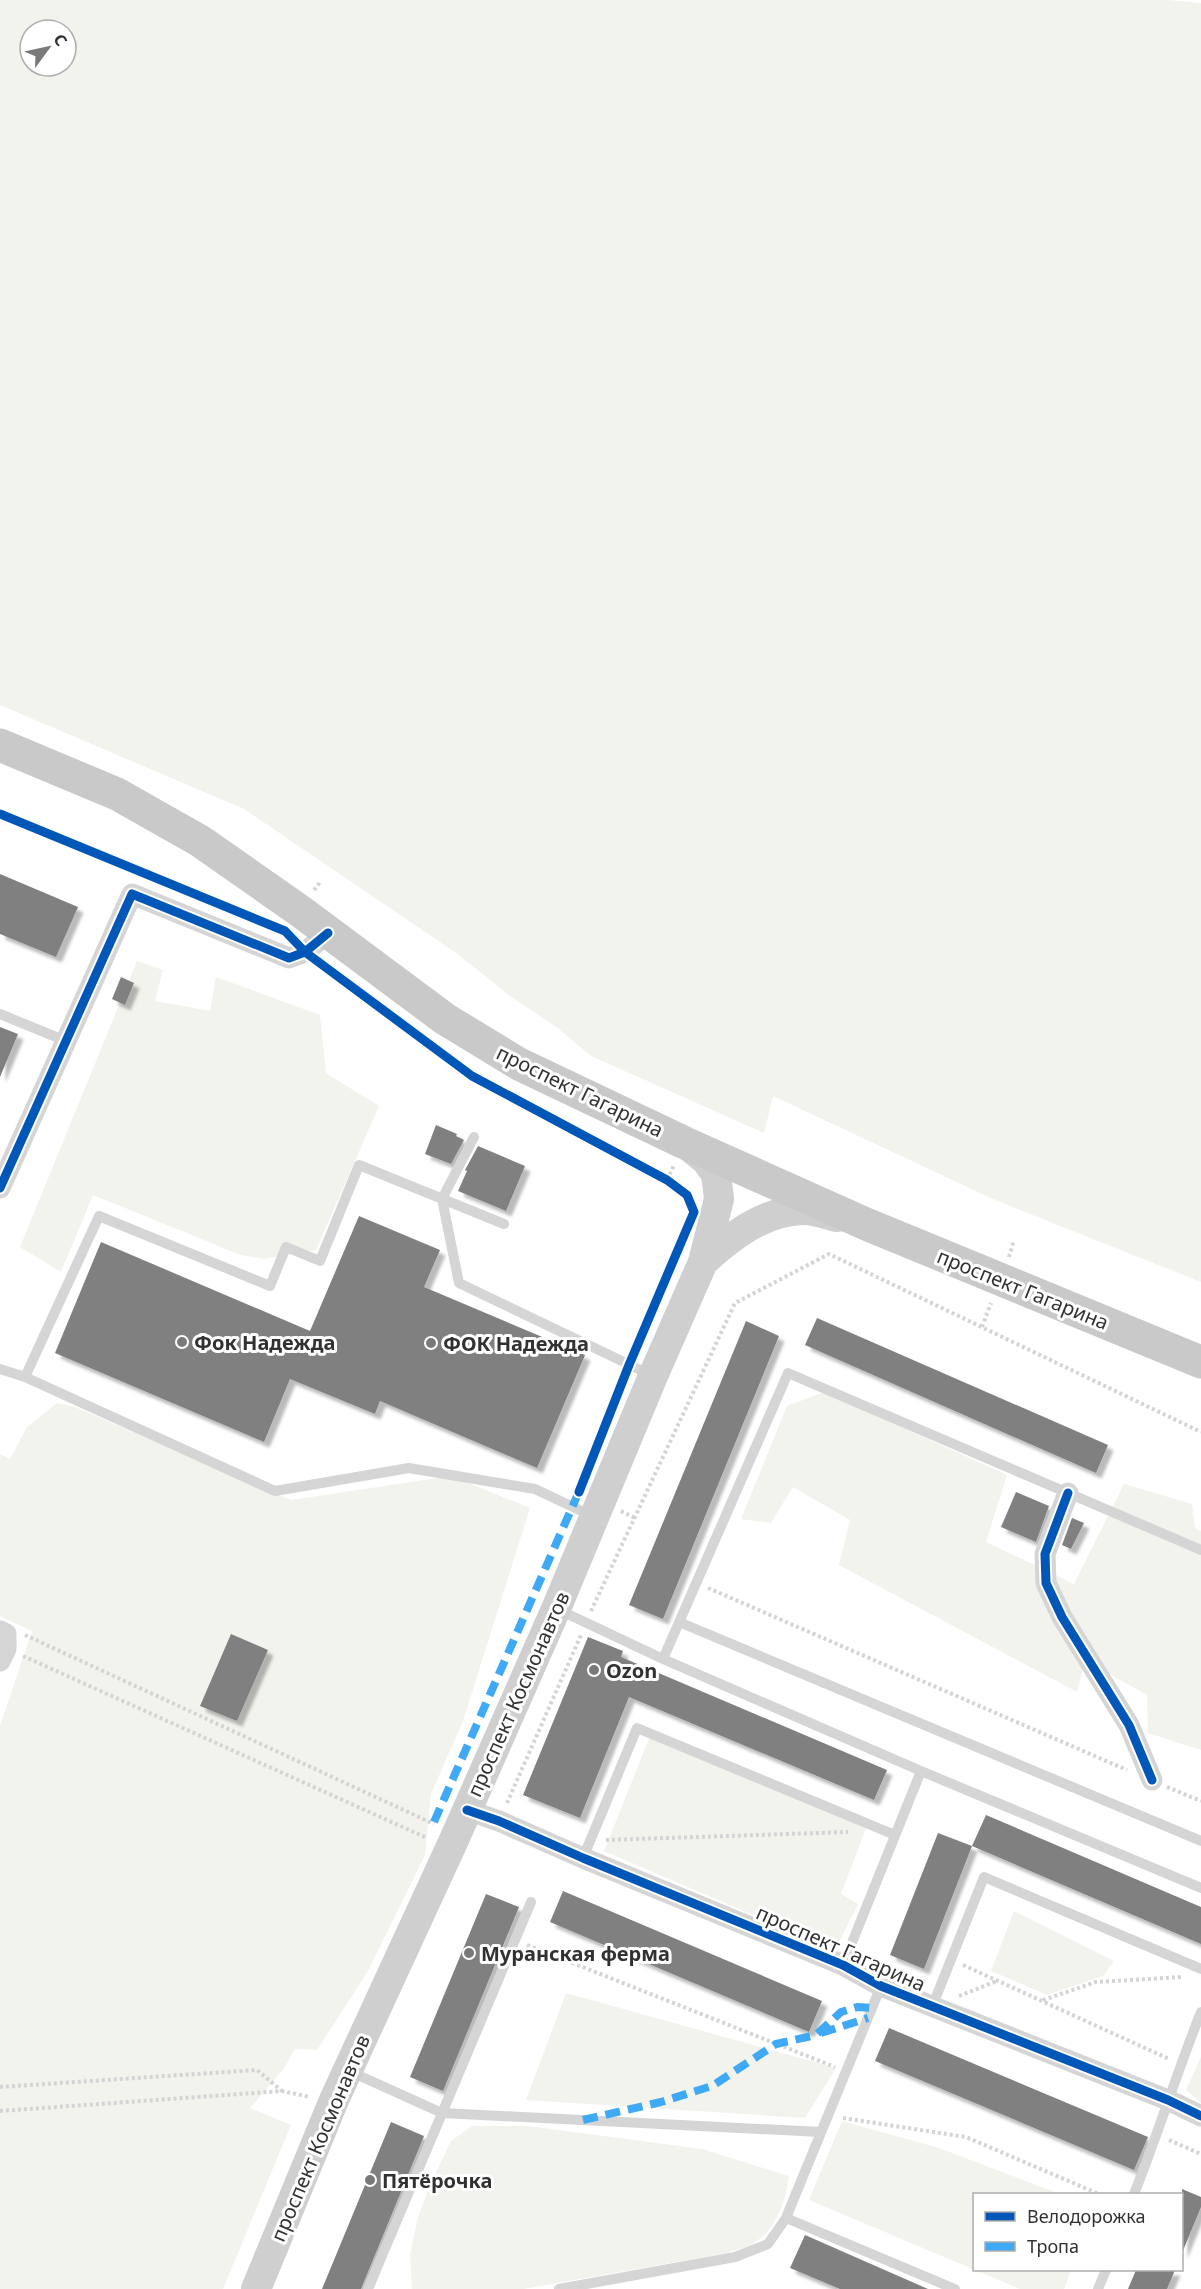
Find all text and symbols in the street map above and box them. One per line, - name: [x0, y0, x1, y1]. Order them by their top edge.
- north arrow: [18, 18, 78, 78]
- text: С: [49, 30, 73, 50]
- street label: проспект Гагарина: [492, 1039, 668, 1143]
- street label: проспект Гагарина: [933, 1242, 1113, 1336]
- place label: Фок Надежда: [194, 1329, 335, 1356]
- place label: ФОК Надежда: [443, 1330, 589, 1357]
- marker: Фок Надежда: [175, 1335, 189, 1349]
- marker: ФОК Надежда: [424, 1336, 438, 1350]
- street label: проспект Космонавтов: [460, 1587, 576, 1801]
- place label: Ozon: [606, 1657, 657, 1684]
- marker: Ozon: [587, 1663, 601, 1677]
- street label: проспект Гагарина: [752, 1899, 930, 1997]
- place label: Муранская ферма: [481, 1940, 670, 1967]
- marker: Муранская ферма: [462, 1946, 476, 1960]
- street label: проспект Космонавтов: [264, 2030, 376, 2246]
- place label: Пятёрочка: [382, 2167, 492, 2194]
- marker: Пятёрочка: [363, 2173, 377, 2187]
- legend: [973, 2193, 1183, 2271]
- text: Велодорожка: [1027, 2204, 1145, 2228]
- text: Тропа: [1027, 2234, 1079, 2258]

